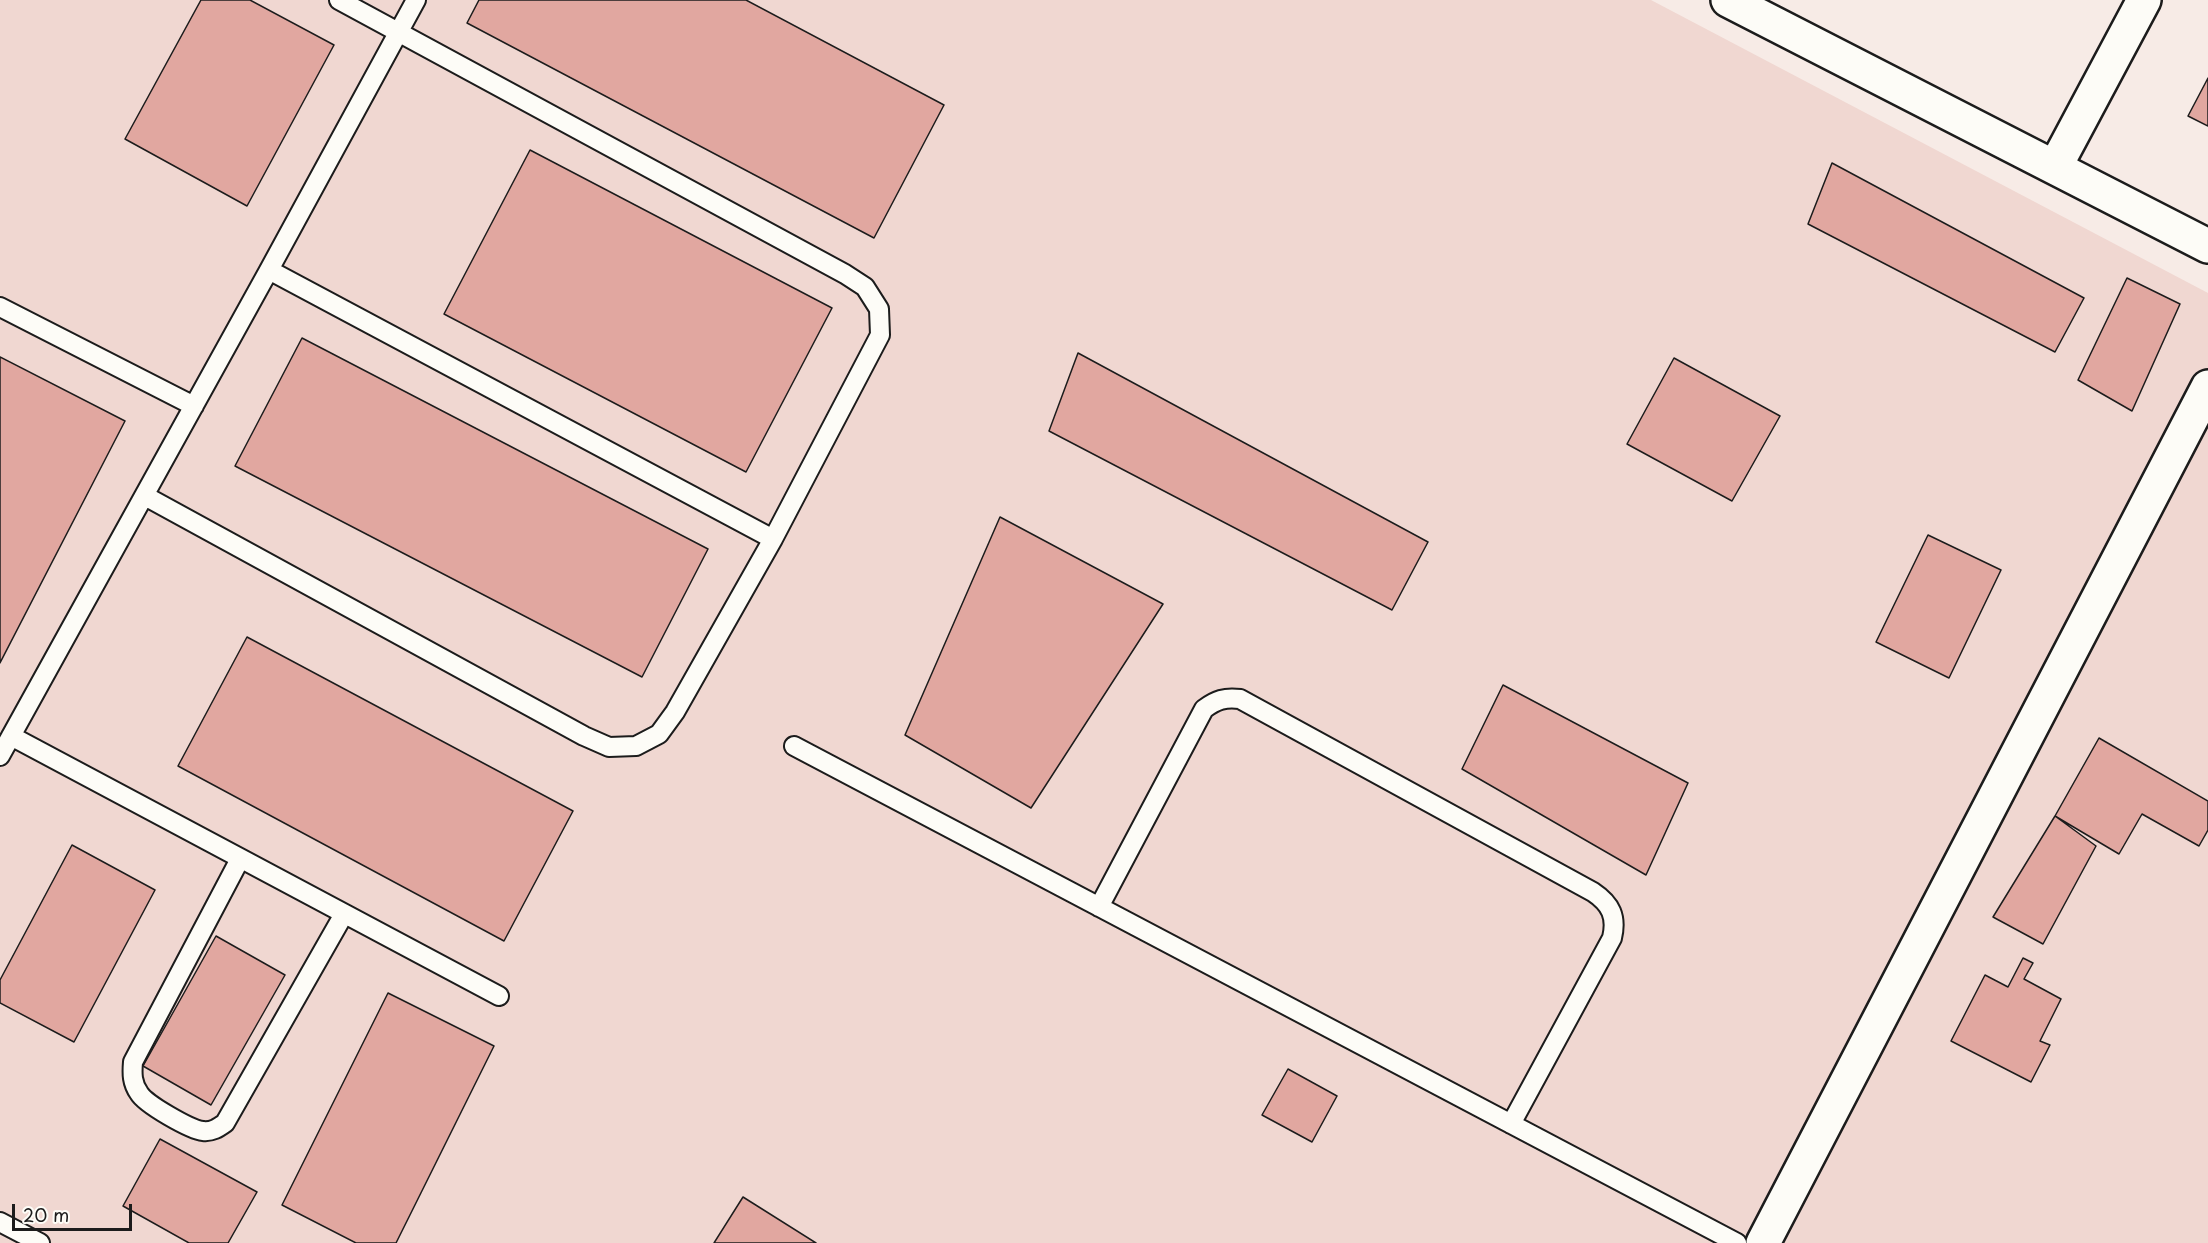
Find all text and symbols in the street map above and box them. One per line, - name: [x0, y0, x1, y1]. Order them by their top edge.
- scale bar: [15, 1192, 135, 1230]
- text: 20 m: [23, 1201, 69, 1228]

